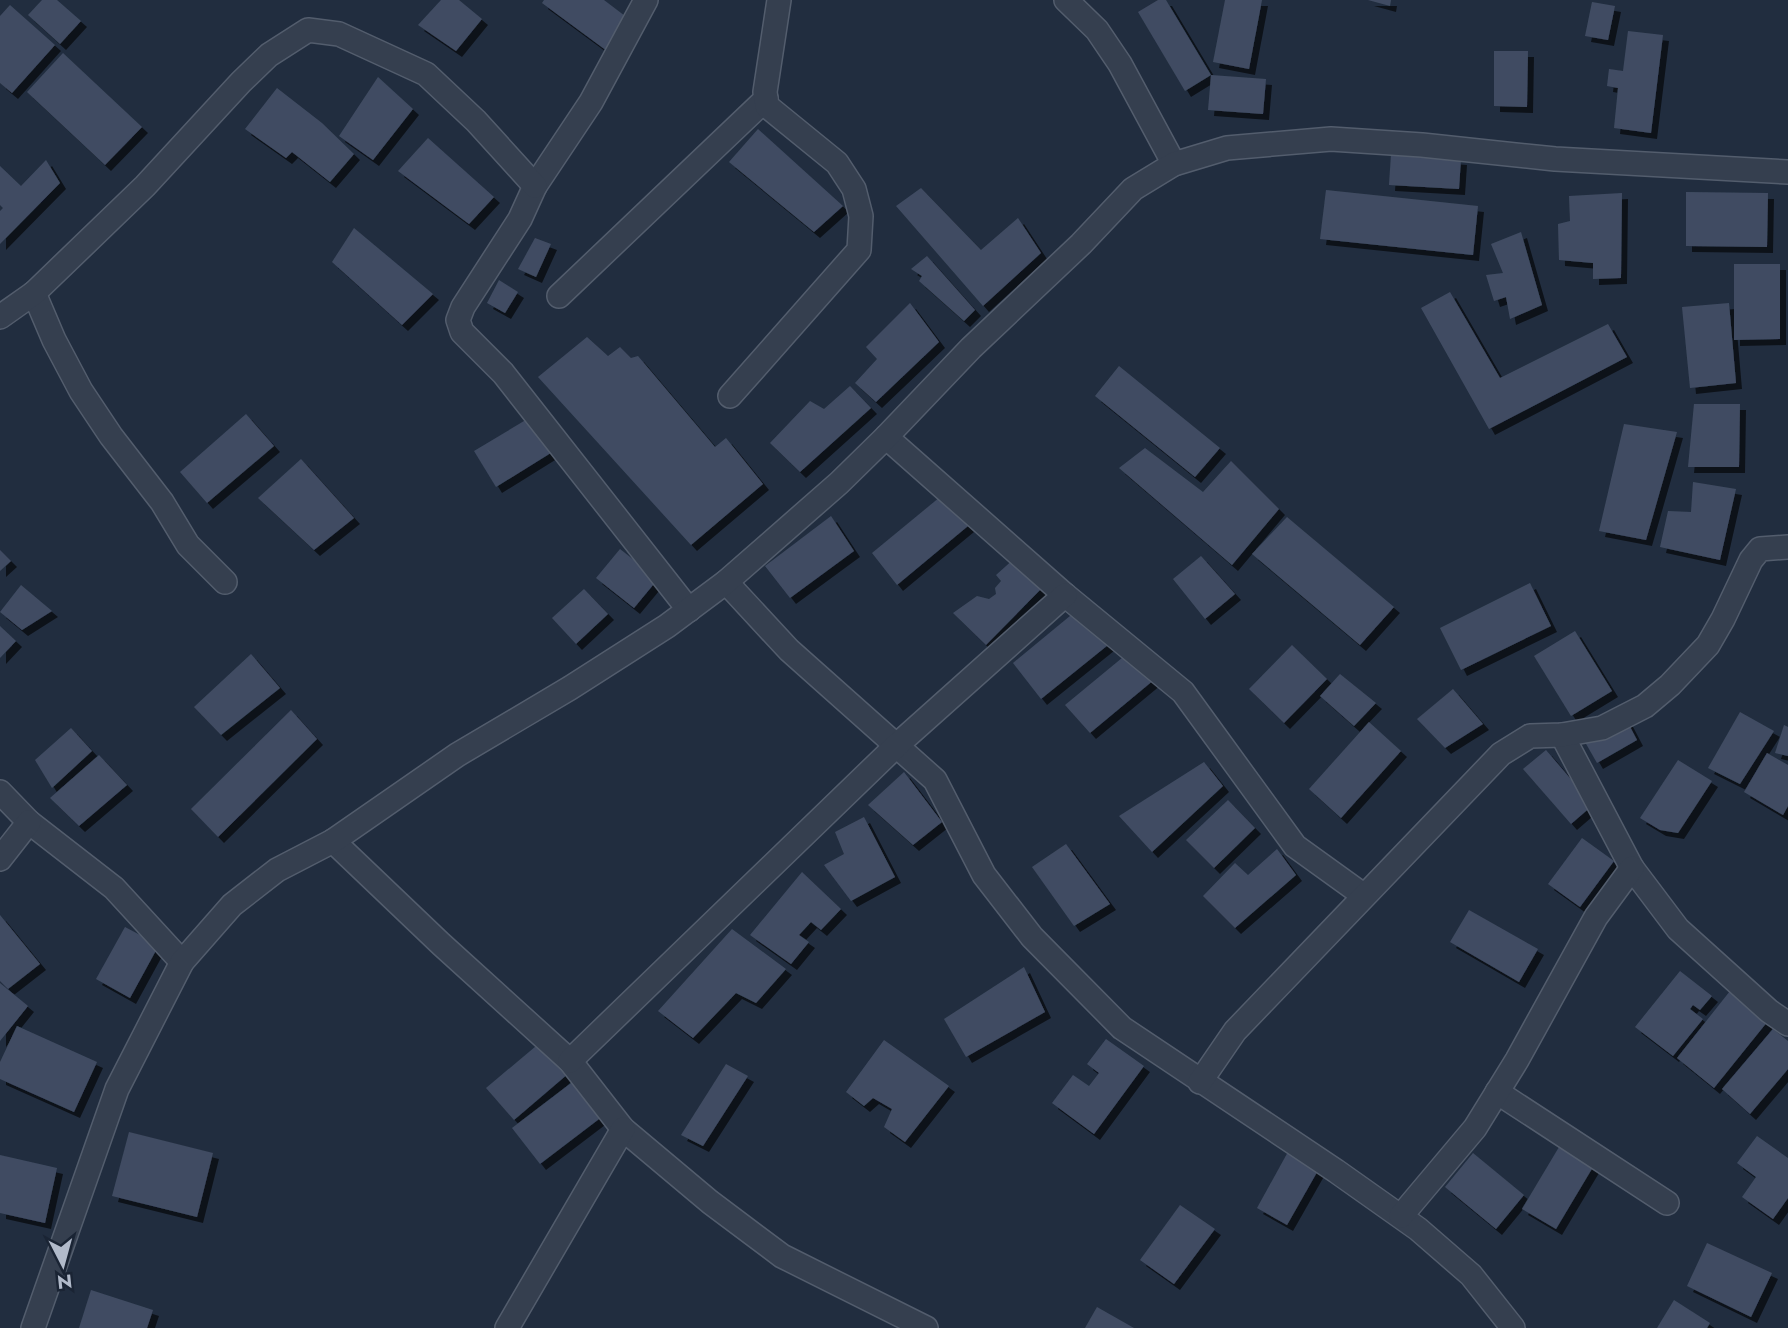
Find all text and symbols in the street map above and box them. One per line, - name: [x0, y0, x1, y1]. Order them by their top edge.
- north arrow: [28, 1230, 98, 1300]
- text: N: [56, 1267, 74, 1296]

